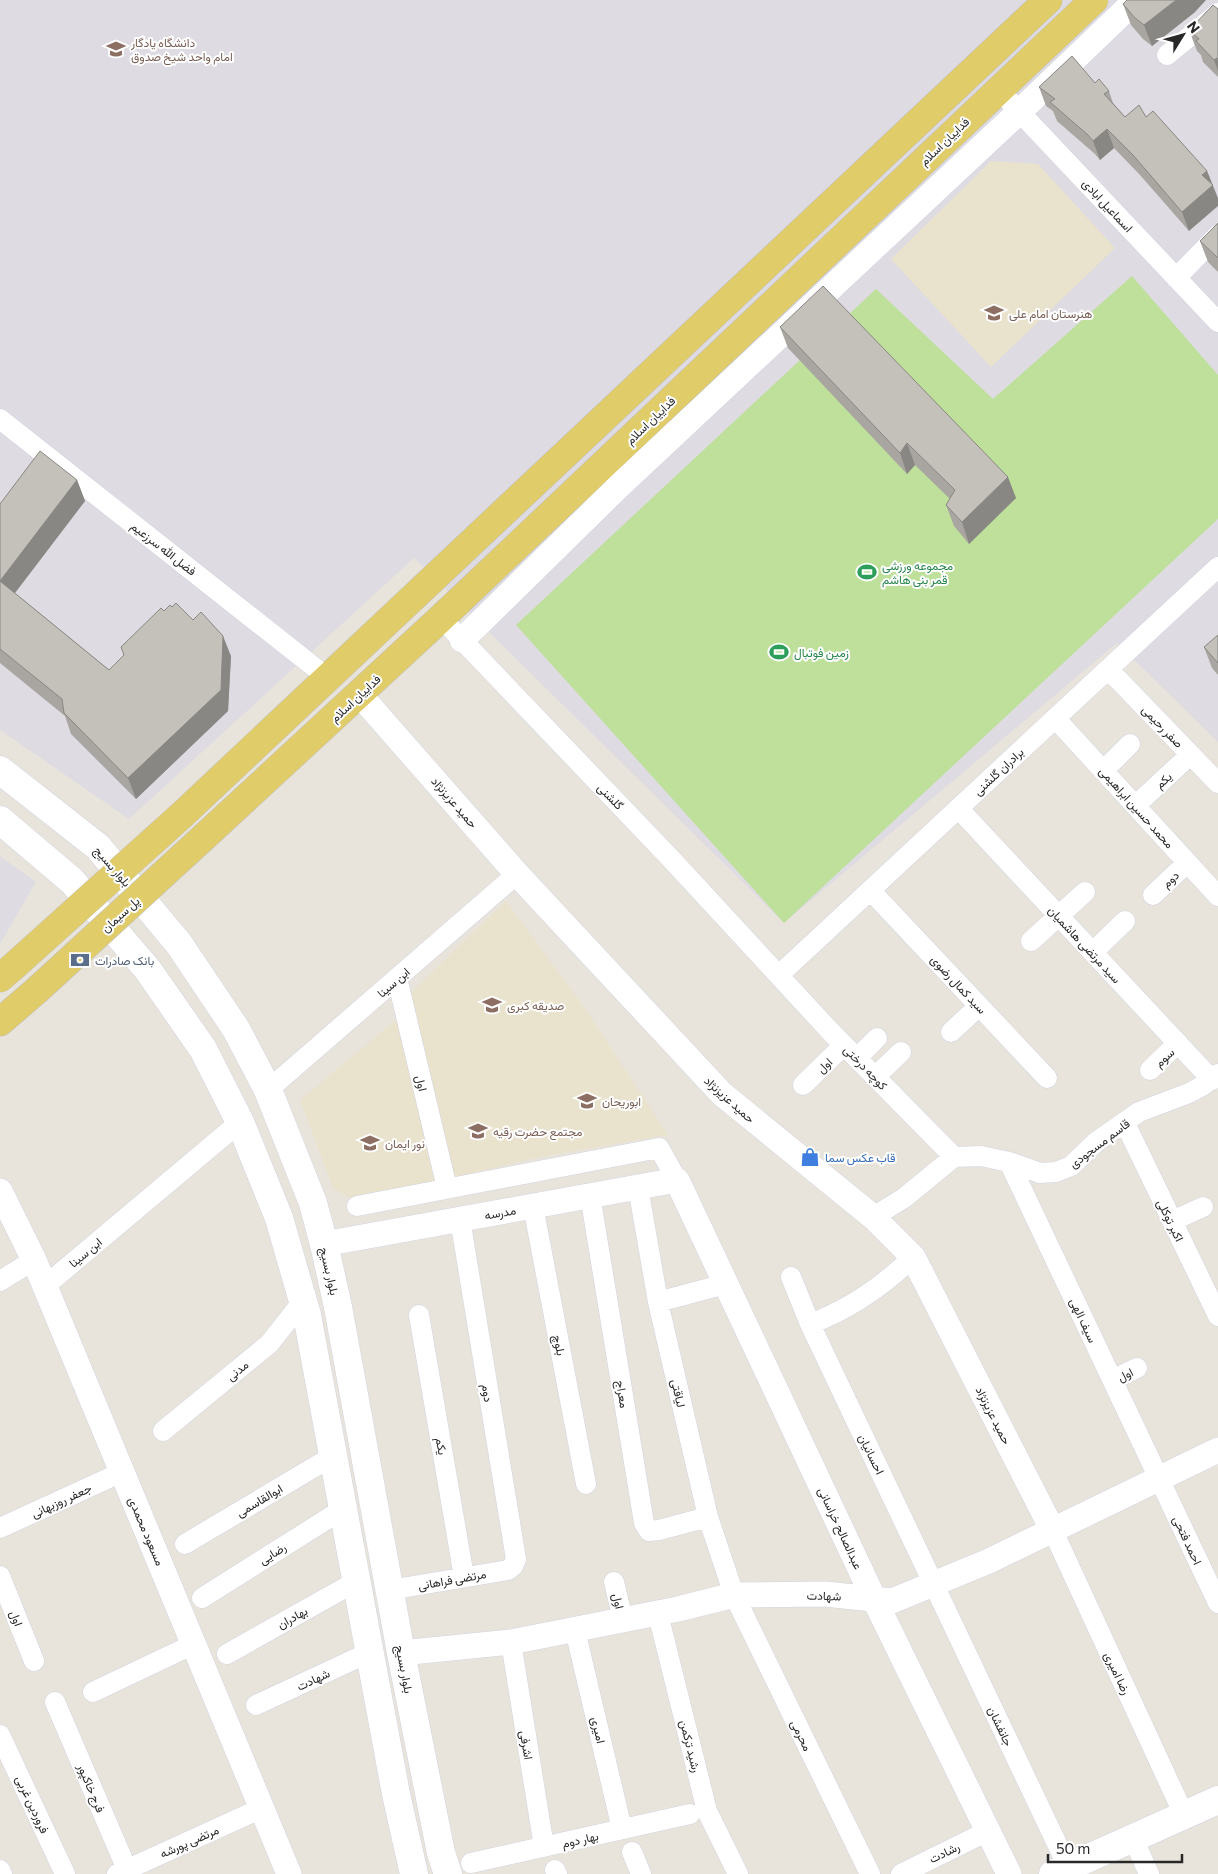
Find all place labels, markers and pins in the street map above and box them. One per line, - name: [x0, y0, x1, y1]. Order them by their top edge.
- place label: دانشگاه یادگار امام واحد شیخ صدوق: [130, 35, 233, 66]
- school or university icon: دانشگاه یادگار امام واحد شیخ صدوق: [105, 38, 127, 60]
- school or university icon: هنرستان امام علی: [983, 302, 1005, 324]
- place label: هنرستان امام علی: [1009, 306, 1092, 322]
- place label: مجموعه ورزشی قمر بنی هاشم: [882, 558, 953, 588]
- sports icon: مجموعه ورزشی قمر بنی هاشم: [856, 561, 878, 583]
- sports icon: زمین فوتبال: [768, 641, 790, 663]
- place label: زمین فوتبال: [794, 645, 849, 661]
- bank icon: بانک صادرات: [69, 949, 91, 971]
- place label: بانک صادرات: [95, 953, 154, 969]
- school or university icon: صدیقه کبری: [481, 994, 503, 1016]
- place label: صدیقه کبری: [507, 998, 564, 1014]
- school or university icon: ابوریحان: [576, 1090, 598, 1112]
- place label: ابوریحان: [602, 1094, 641, 1110]
- school or university icon: مجتمع حضرت رقیه: [467, 1120, 489, 1142]
- place label: مجتمع حضرت رقیه: [493, 1124, 582, 1141]
- school or university icon: نور ایمان: [359, 1132, 381, 1154]
- place label: نور ایمان: [385, 1136, 425, 1152]
- shop icon: قاب عکس سما: [799, 1146, 821, 1168]
- place label: قاب عکس سما: [825, 1150, 895, 1166]

